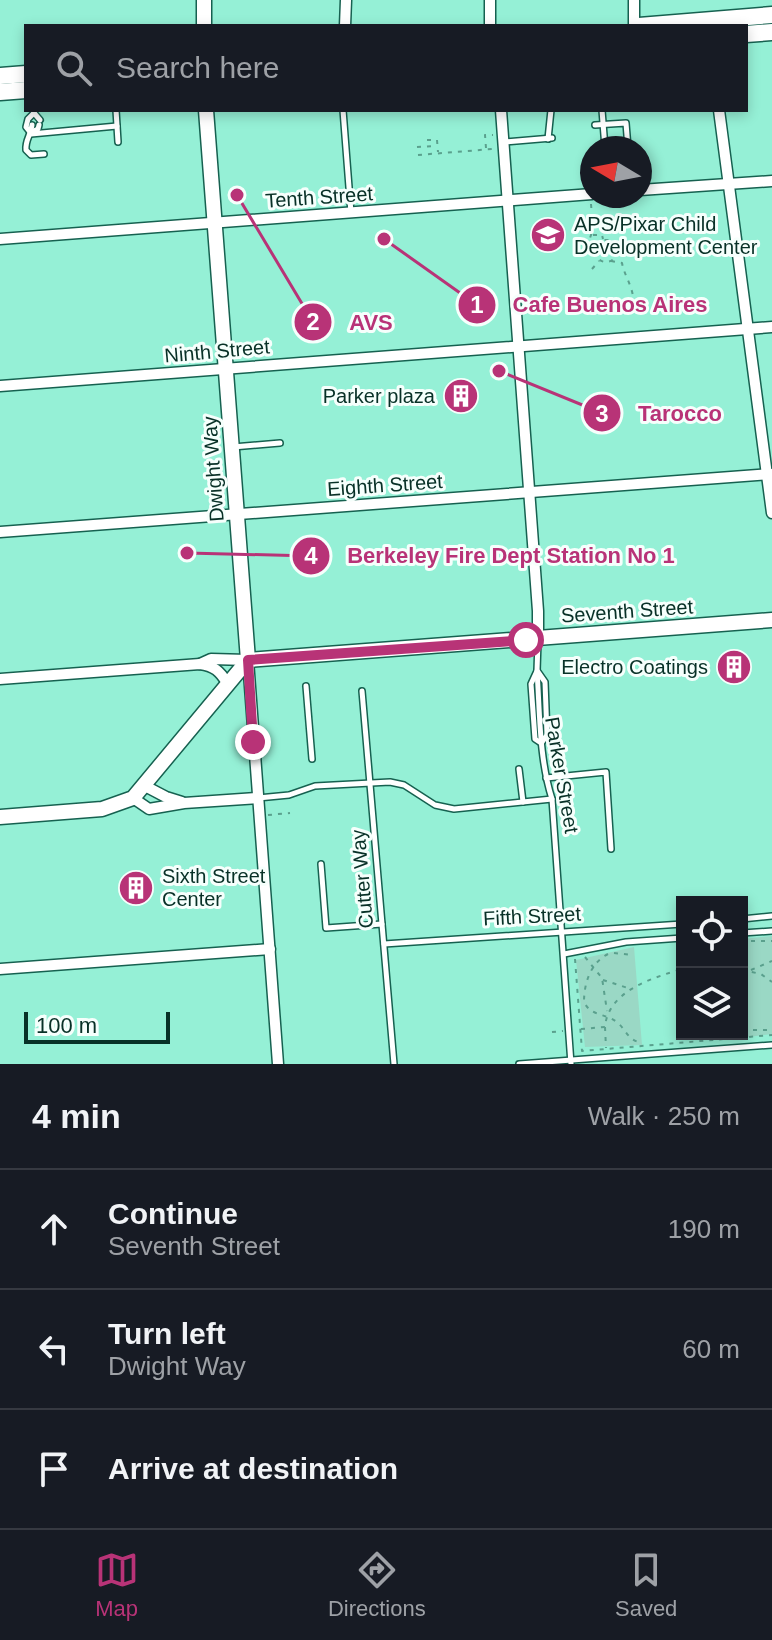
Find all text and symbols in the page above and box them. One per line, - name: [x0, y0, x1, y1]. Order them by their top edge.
- search box: [24, 24, 748, 112]
- icon: search: [52, 46, 96, 90]
- text: Search here: [116, 51, 279, 84]
- north arrow: [580, 136, 652, 208]
- street label: Tenth Street: [264, 182, 374, 212]
- place label: APS/Pixar Child Development Center: [574, 213, 758, 258]
- school or university icon: APS/Pixar Child Development Center: [529, 216, 567, 254]
- callout: Cafe Buenos Aires: [457, 282, 724, 328]
- text: 1: [470, 291, 484, 318]
- text: Cafe Buenos Aires: [513, 292, 707, 317]
- callout: AVS: [293, 299, 408, 345]
- text: 2: [306, 308, 320, 335]
- text: AVS: [349, 310, 393, 335]
- street label: Ninth Street: [163, 335, 271, 367]
- building icon: Parker plaza: [442, 377, 480, 415]
- place label: Parker plaza: [323, 385, 436, 407]
- callout: Tarocco: [582, 390, 738, 436]
- text: 3: [595, 400, 609, 427]
- text: Tarocco: [638, 401, 722, 426]
- street label: Dwight Way: [198, 415, 228, 523]
- street label: Eighth Street: [327, 470, 444, 500]
- callout: Berkeley Fire Dept Station No 1: [291, 533, 690, 579]
- text: 4: [304, 542, 318, 569]
- text: Berkeley Fire Dept Station No 1: [347, 543, 675, 568]
- street label: Seventh Street: [560, 595, 694, 627]
- route start: [508, 622, 544, 658]
- building icon: Electro Coatings: [715, 648, 753, 686]
- place label: Electro Coatings: [561, 656, 708, 678]
- street label: Parker Street: [541, 715, 583, 835]
- route end: [235, 724, 271, 760]
- street label: Cutter Way: [347, 829, 377, 929]
- place label: Sixth Street Center: [162, 865, 266, 910]
- building icon: Sixth Street Center: [117, 869, 155, 907]
- map controls: [676, 896, 748, 1040]
- button: locate: [676, 896, 748, 968]
- street label: Fifth Street: [483, 902, 582, 930]
- button: layers: [676, 968, 748, 1040]
- scale bar: [24, 1008, 170, 1044]
- text: 100 m: [36, 1013, 97, 1038]
- text: 4 min: [32, 1097, 121, 1135]
- text: Walk · 250 m: [588, 1101, 740, 1131]
- text: Continue: [108, 1197, 238, 1230]
- icon: ahead: [32, 1207, 76, 1251]
- text: 190 m: [668, 1214, 740, 1244]
- text: Seventh Street: [108, 1231, 280, 1261]
- text: Turn left: [108, 1317, 226, 1350]
- icon: left: [32, 1327, 76, 1371]
- text: 60 m: [682, 1334, 740, 1364]
- text: Dwight Way: [108, 1351, 246, 1381]
- icon: arrive: [32, 1447, 76, 1491]
- text: Arrive at destination: [108, 1452, 398, 1485]
- tab: Map: [95, 1548, 139, 1622]
- tab: Directions: [328, 1548, 426, 1622]
- tab: Saved: [615, 1548, 677, 1622]

